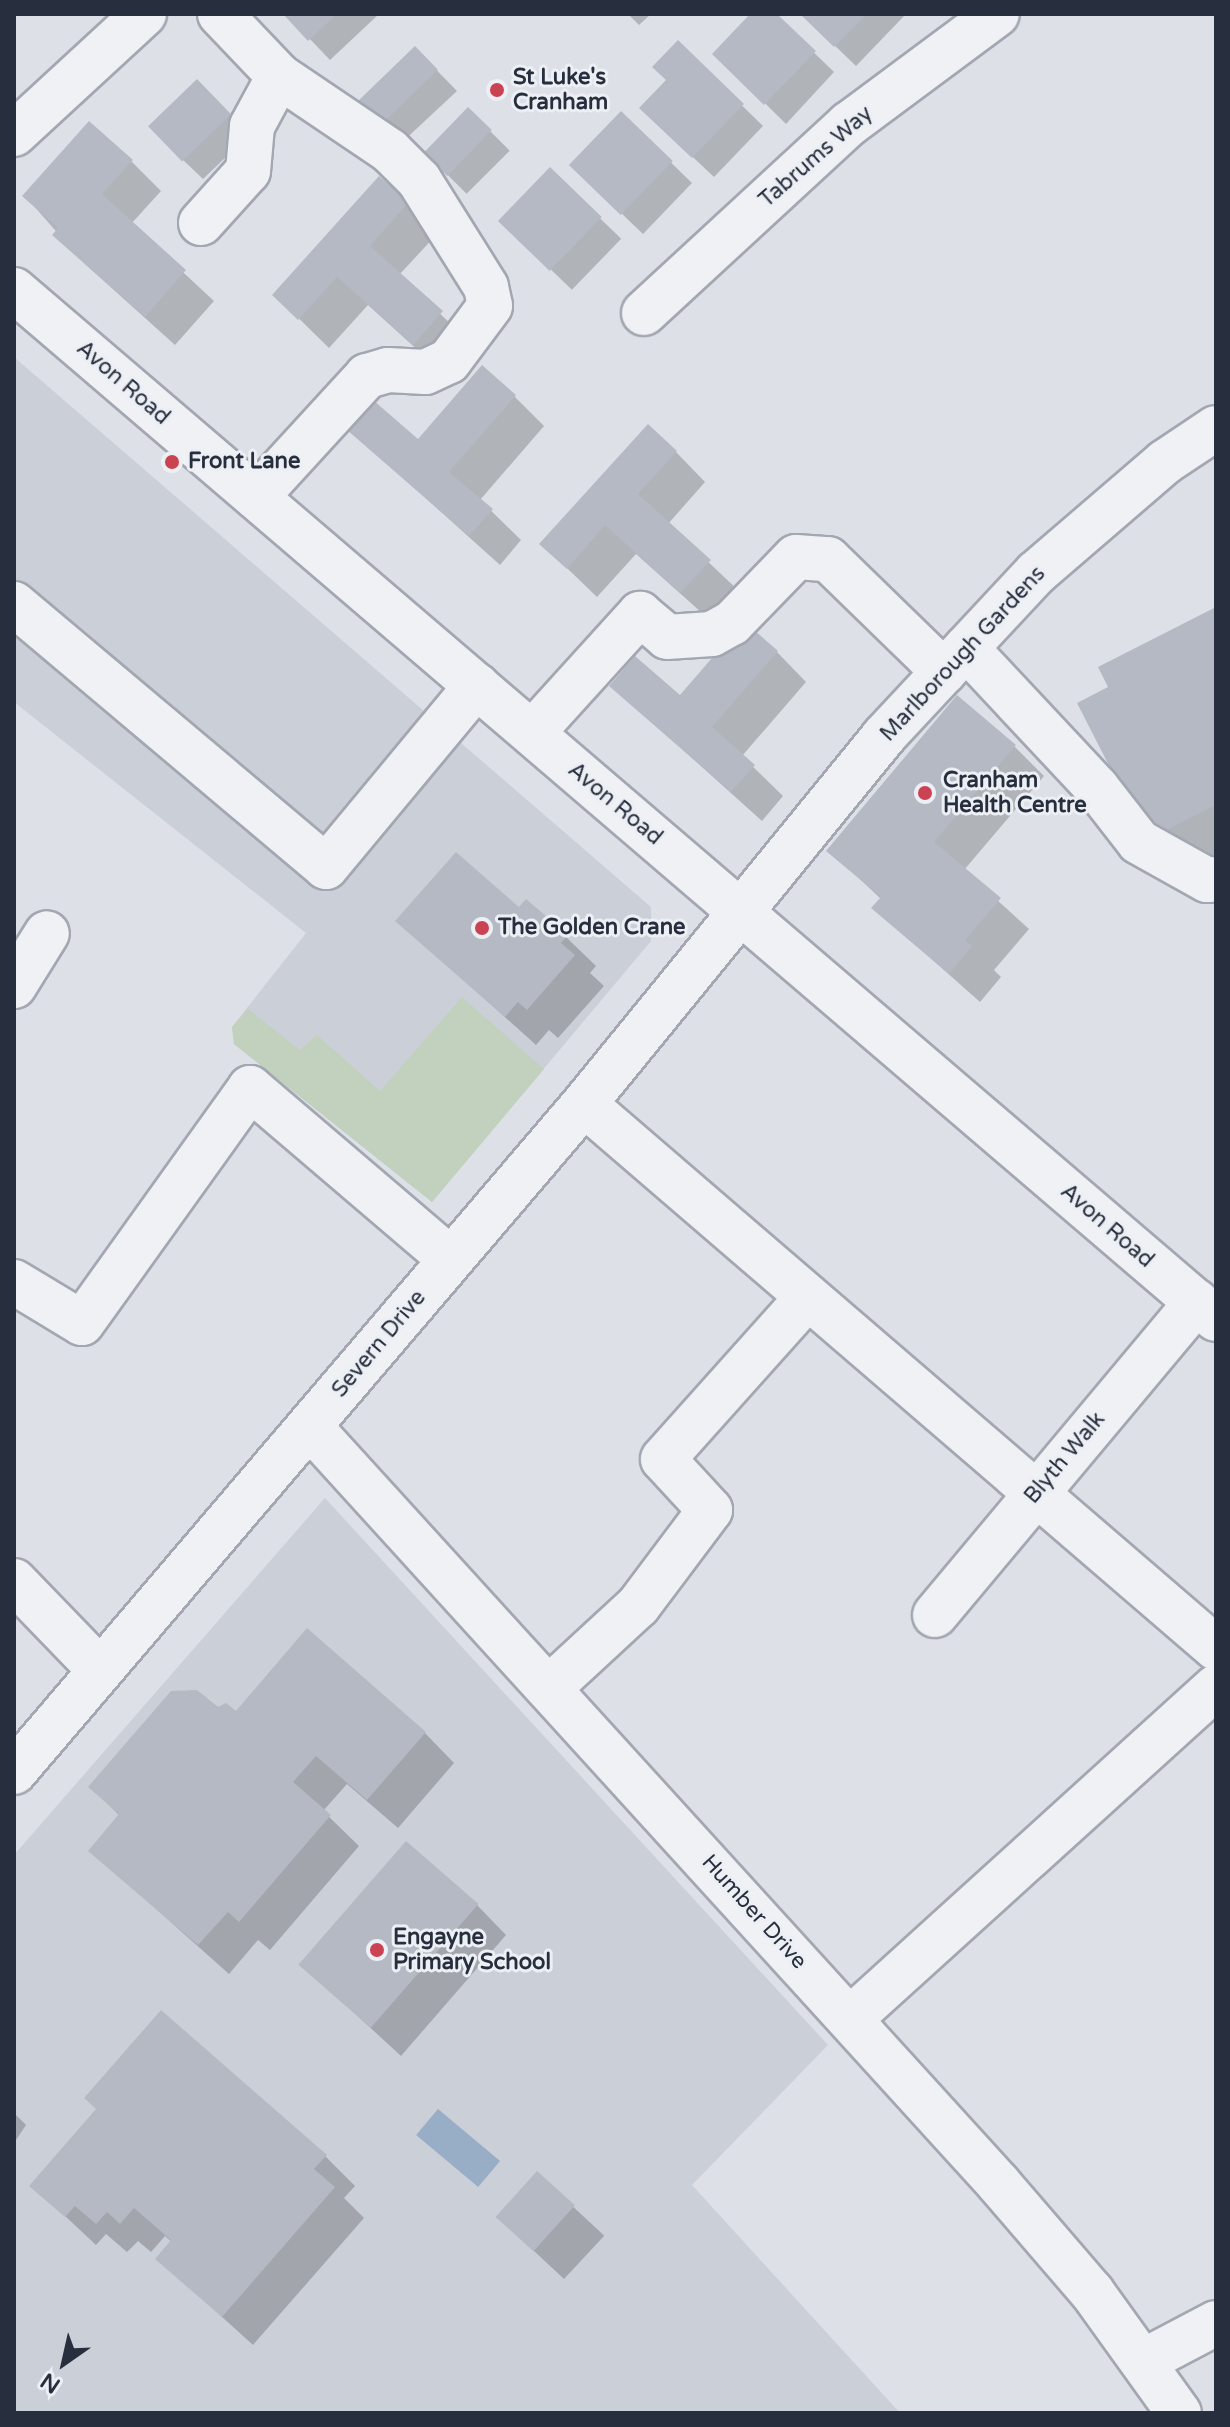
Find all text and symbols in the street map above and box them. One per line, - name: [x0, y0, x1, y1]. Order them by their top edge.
- place label: St Luke's Cranham: [513, 64, 608, 116]
- marker: St Luke's Cranham: [488, 81, 506, 99]
- street label: Tabrums Way: [754, 101, 878, 213]
- street label: Avon Road: [71, 335, 175, 431]
- place label: Front Lane: [188, 449, 300, 475]
- marker: Front Lane: [163, 453, 181, 471]
- street label: Marlborough Gardens: [875, 561, 1051, 747]
- street label: Avon Road: [563, 757, 667, 851]
- place label: Cranham Health Centre: [943, 767, 1087, 818]
- marker: Cranham Health Centre: [914, 782, 936, 804]
- place label: The Golden Crane: [498, 915, 686, 941]
- marker: The Golden Crane: [473, 919, 491, 937]
- street label: Avon Road: [1055, 1178, 1159, 1274]
- street label: Severn Drive: [327, 1285, 431, 1403]
- street label: Blyth Walk: [1019, 1407, 1111, 1509]
- street label: Humber Drive: [696, 1849, 812, 1975]
- place label: Engayne Primary School: [393, 1924, 551, 1976]
- marker: Engayne Primary School: [368, 1941, 386, 1959]
- north arrow: [24, 2323, 104, 2403]
- text: N: [36, 2367, 65, 2399]

